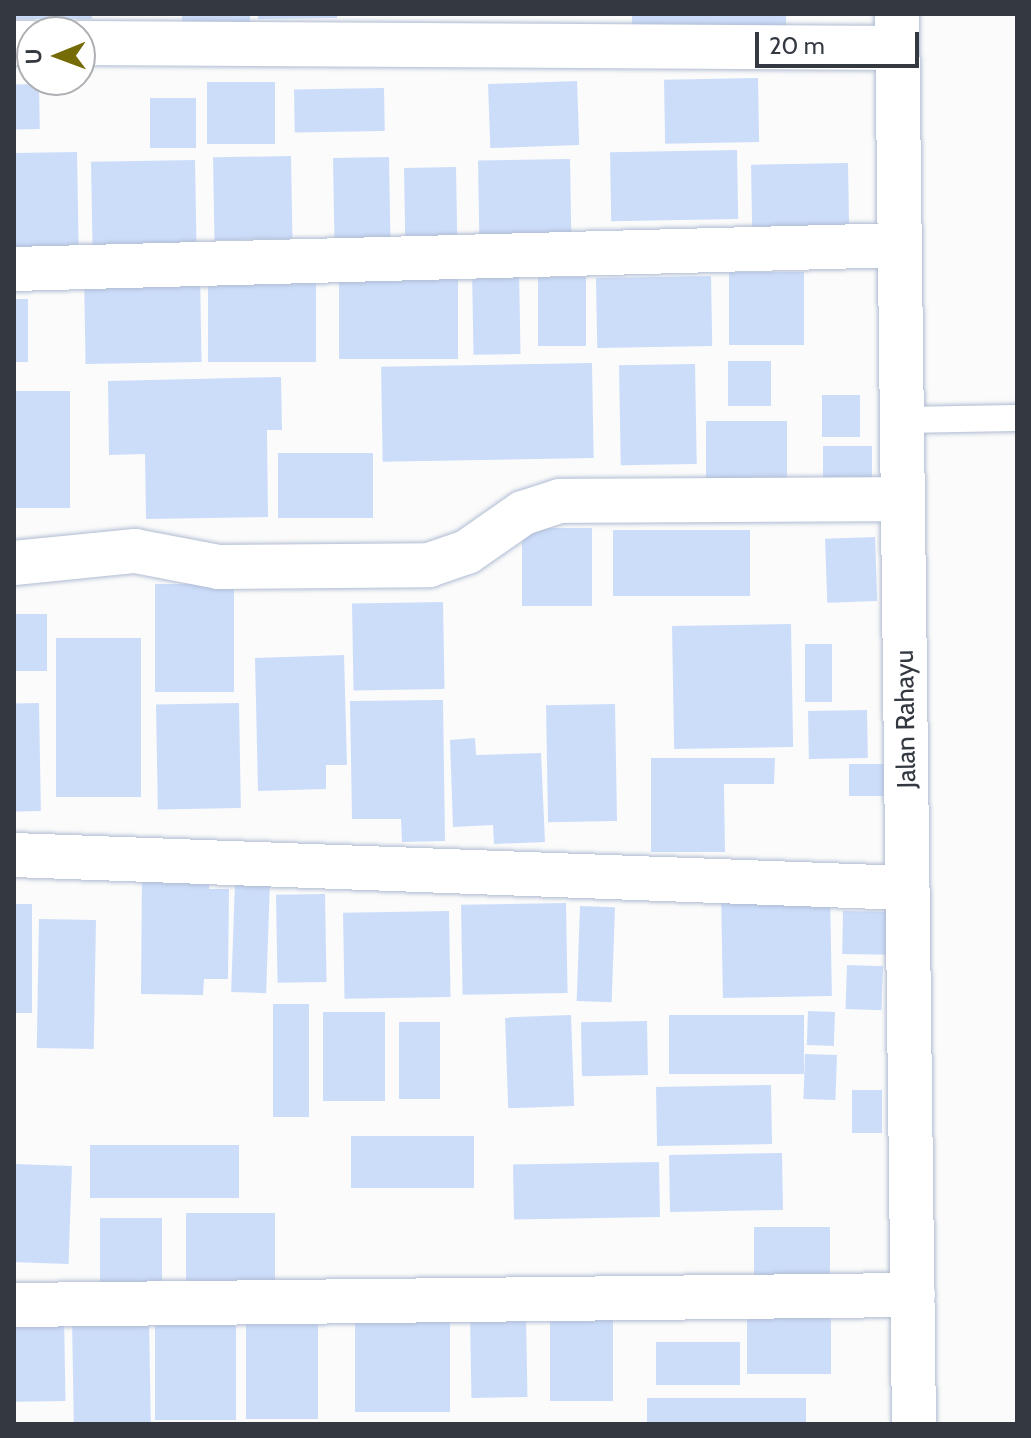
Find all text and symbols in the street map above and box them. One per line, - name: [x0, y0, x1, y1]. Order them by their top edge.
- north arrow: [16, 16, 96, 96]
- scale bar: [759, 16, 923, 66]
- text: 20 m: [769, 31, 825, 60]
- text: U: [20, 48, 47, 65]
- street label: Jalan Rahayu: [889, 649, 923, 789]

